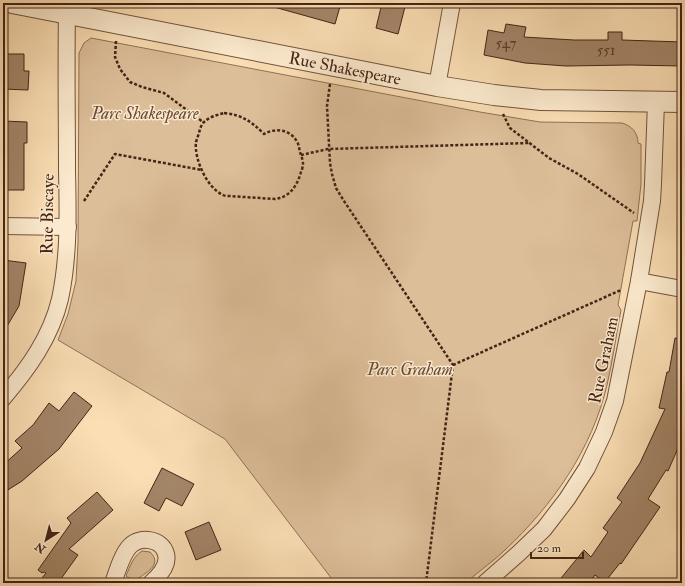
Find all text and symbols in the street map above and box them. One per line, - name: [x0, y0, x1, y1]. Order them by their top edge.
- house number: 547: [496, 34, 517, 53]
- house number: 551: [597, 41, 615, 60]
- street label: Rue Shakespeare: [287, 47, 403, 91]
- park label: Parc Shakespeare: [90, 103, 199, 124]
- street label: Rue Biscaye: [36, 173, 60, 255]
- street label: Rue Graham: [584, 315, 623, 405]
- park label: Parc Graham: [366, 359, 453, 380]
- north arrow: [26, 520, 66, 560]
- scale bar: [531, 534, 583, 560]
- text: N: [32, 539, 49, 556]
- text: 20 m: [537, 541, 562, 556]

